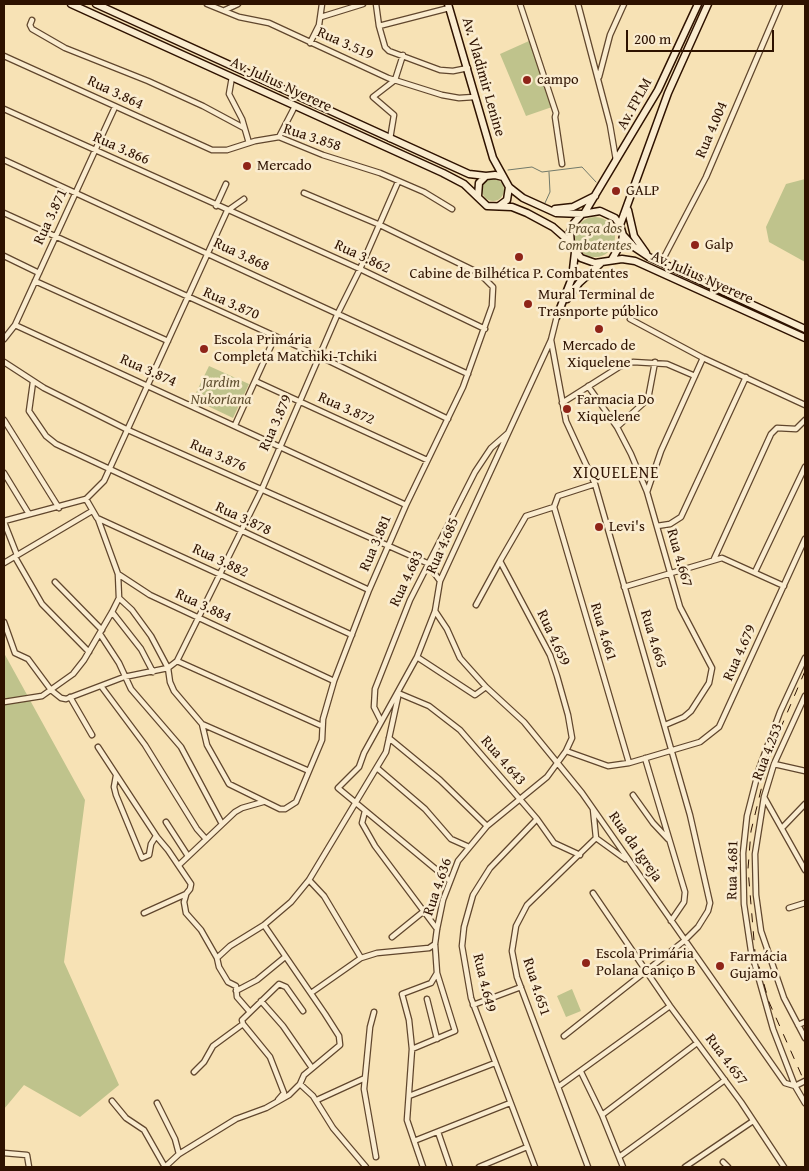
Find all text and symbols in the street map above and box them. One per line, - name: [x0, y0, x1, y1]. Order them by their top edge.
- street label: Av. Vladimir Lenine: [457, 15, 509, 139]
- scale bar: [629, 20, 776, 52]
- street label: Rua 3.519: [314, 24, 376, 64]
- text: 200 m: [634, 28, 671, 49]
- street label: Av. Julius Nyerere: [227, 54, 335, 116]
- place label: campo: [537, 71, 579, 89]
- street label: Rua 3.864: [84, 72, 146, 114]
- marker: campo: [521, 74, 533, 86]
- street label: Av. FPLM: [613, 75, 657, 133]
- street label: Rua 4.004: [692, 99, 732, 161]
- street label: Rua 3.858: [281, 120, 343, 156]
- street label: Rua 3.866: [90, 129, 152, 169]
- place label: Mercado: [257, 157, 312, 175]
- marker: Mercado: [241, 160, 253, 172]
- place label: GALP: [626, 182, 659, 200]
- marker: GALP: [610, 185, 622, 197]
- street label: Rua 3.871: [30, 186, 72, 248]
- park label: Praça dos Combatentes: [558, 220, 632, 255]
- street label: Rua 3.868: [210, 234, 272, 276]
- street label: Rua 3.862: [331, 236, 393, 278]
- place label: Galp: [705, 236, 733, 254]
- marker: Galp: [689, 239, 701, 251]
- street label: Av. Julius Nyerere: [648, 247, 756, 309]
- marker: Cabine de Bilhética P. Combatentes: [513, 251, 525, 263]
- place label: Cabine de Bilhética P. Combatentes: [410, 265, 628, 283]
- street label: Rua 3.870: [200, 284, 262, 324]
- place label: Mural Terminal de Trasnporte público: [538, 286, 658, 321]
- marker: Mural Terminal de Trasnporte público: [522, 298, 534, 310]
- marker: Mercado de Xiquelene: [593, 323, 605, 335]
- place label: Escola Primária Completa Matchiki-Tchiki: [214, 331, 377, 366]
- place label: Mercado de Xiquelene: [562, 337, 636, 372]
- marker: Escola Primária Completa Matchiki-Tchiki: [198, 343, 210, 355]
- street label: Rua 3.874: [117, 351, 179, 391]
- park label: Jardim Nukoriana: [191, 374, 251, 409]
- street label: Rua 3.872: [315, 389, 377, 429]
- place label: Farmacia Do Xiquelene: [577, 391, 654, 426]
- street label: Rua 3.879: [256, 392, 296, 454]
- marker: Farmacia Do Xiquelene: [561, 403, 573, 415]
- street label: Rua 3.876: [187, 436, 249, 476]
- district label: XIQUELENE: [572, 464, 660, 484]
- street label: Rua 3.878: [212, 498, 274, 540]
- street label: Rua 3.881: [356, 512, 396, 574]
- street label: Rua 4.685: [423, 515, 463, 577]
- place label: Levi's: [609, 518, 645, 536]
- marker: Levi's: [593, 521, 605, 533]
- street label: Rua 4.667: [662, 527, 696, 589]
- street label: Rua 3.882: [189, 540, 251, 582]
- street label: Rua 4.683: [386, 548, 428, 610]
- street label: Rua 3.884: [172, 585, 234, 627]
- street label: Rua 4.661: [586, 601, 620, 663]
- street label: Rua 4.659: [532, 607, 574, 669]
- street label: Rua 4.665: [636, 608, 670, 670]
- street label: Rua 4.679: [720, 622, 760, 684]
- street label: Rua 4.253: [749, 721, 787, 783]
- street label: Rua 4.643: [477, 733, 529, 789]
- street label: Rua da Igreja: [604, 808, 666, 886]
- street label: Rua 4.681: [723, 840, 743, 900]
- street label: Rua 4.636: [420, 856, 456, 918]
- place label: Escola Primária Polana Caniço B: [596, 945, 696, 980]
- place label: Farmácia Gujamo: [730, 948, 787, 983]
- street label: Rua 4.649: [468, 952, 500, 1014]
- street label: Rua 4.651: [518, 956, 554, 1018]
- marker: Escola Primária Polana Caniço B: [580, 957, 592, 969]
- marker: Farmácia Gujamo: [714, 960, 726, 972]
- street label: Rua 4.657: [701, 1031, 751, 1089]

